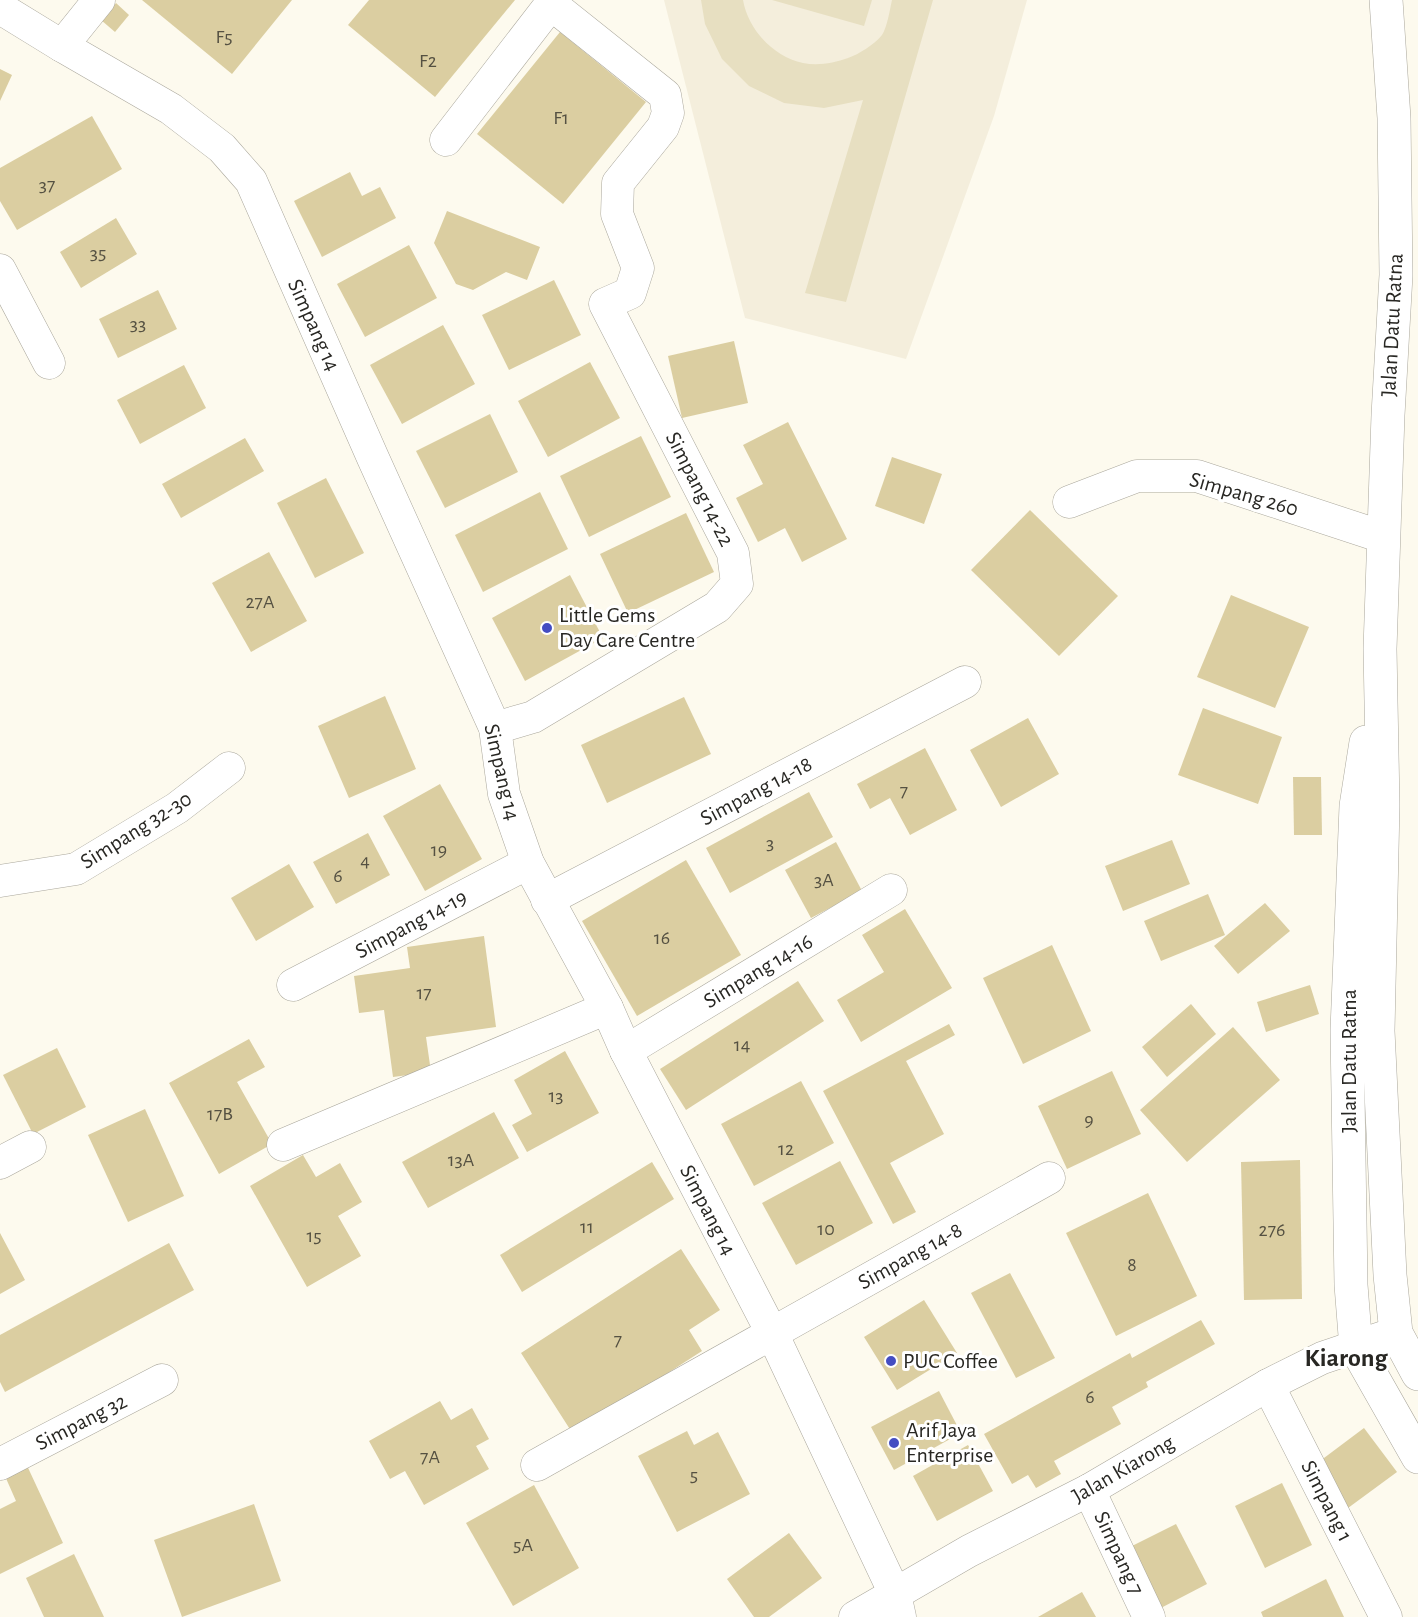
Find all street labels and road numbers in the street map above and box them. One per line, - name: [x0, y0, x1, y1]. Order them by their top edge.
- street label: Jalan Datu Ratna: [1377, 253, 1407, 397]
- street label: Simpang 14: [284, 276, 344, 374]
- street label: Simpang 14-22: [662, 428, 738, 550]
- street label: Simpang 260: [1187, 468, 1301, 520]
- street label: Simpang 14: [480, 722, 524, 822]
- street label: Simpang 14-18: [697, 752, 815, 830]
- street label: Simpang 32-30: [76, 787, 196, 873]
- street label: Simpang 14-19: [352, 885, 470, 963]
- street label: Simpang 14-16: [700, 930, 816, 1012]
- street label: Jalan Datu Ratna: [1338, 989, 1360, 1133]
- street label: Simpang 14: [676, 1161, 740, 1259]
- street label: Simpang 14-8: [854, 1218, 966, 1294]
- street label: Simpang 32: [32, 1390, 130, 1454]
- street label: Jalan Kiarong: [1068, 1431, 1178, 1507]
- street label: Simpang 1: [1297, 1457, 1357, 1545]
- street label: Simpang 7: [1090, 1508, 1148, 1598]

